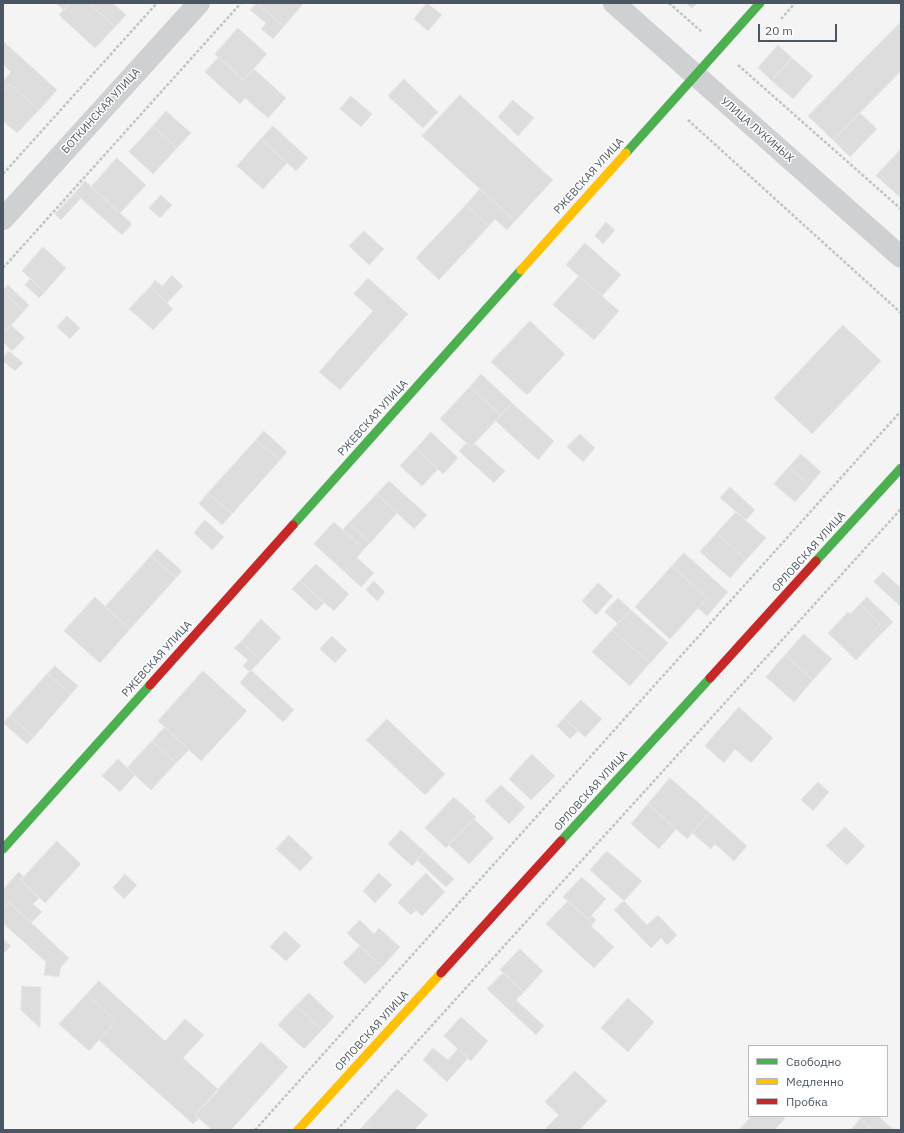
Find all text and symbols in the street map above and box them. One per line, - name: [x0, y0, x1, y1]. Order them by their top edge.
- scale bar: [760, 16, 839, 42]
- text: 20 m: [765, 23, 793, 38]
- street label: БОТКИНСКАЯ УЛИЦА: [59, 65, 143, 157]
- street label: УЛИЦА ЛУКИНЫХ: [718, 95, 796, 165]
- street label: РЖЕВСКАЯ УЛИЦА: [551, 135, 627, 217]
- street label: РЖЕВСКАЯ УЛИЦА: [335, 377, 411, 459]
- street label: ОРЛОВСКАЯ УЛИЦА: [769, 509, 849, 595]
- street label: РЖЕВСКАЯ УЛИЦА: [119, 618, 195, 700]
- street label: ОРЛОВСКАЯ УЛИЦА: [551, 748, 631, 834]
- street label: ОРЛОВСКАЯ УЛИЦА: [332, 988, 412, 1074]
- legend: [748, 1045, 888, 1117]
- text: Свободно: [786, 1054, 841, 1069]
- text: Медленно: [786, 1074, 844, 1089]
- text: Пробка: [786, 1094, 828, 1109]

